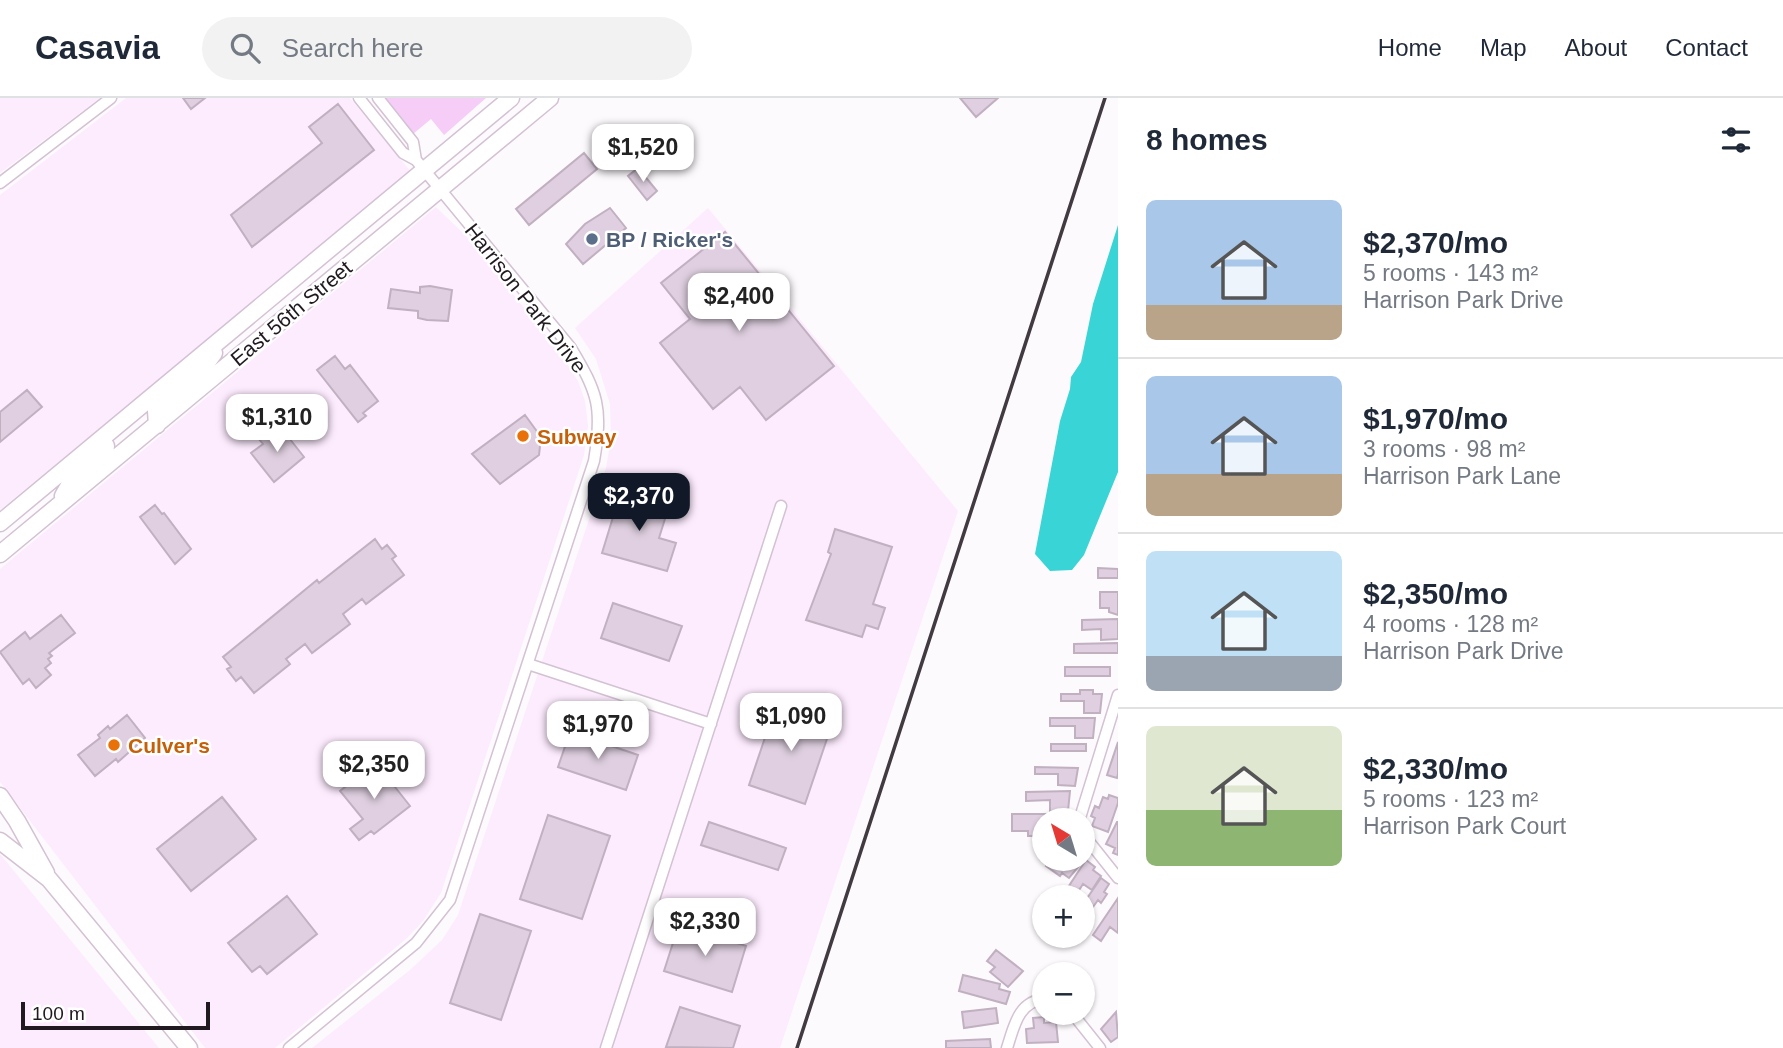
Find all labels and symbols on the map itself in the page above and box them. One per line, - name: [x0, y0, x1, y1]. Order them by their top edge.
- pin: $1,520: [586, 125, 700, 184]
- street label: Harrison Park Drive: [461, 219, 591, 377]
- place label: BP / Ricker's: [606, 228, 733, 251]
- marker: BP / Ricker's: [584, 231, 600, 247]
- street label: East 56th Street: [226, 256, 356, 370]
- pin: $2,400: [682, 274, 796, 333]
- pin: $1,310: [220, 394, 334, 454]
- place label: Subway: [537, 425, 617, 448]
- marker: Subway: [515, 428, 531, 444]
- pin: $2,370: [582, 474, 696, 533]
- pin: $1,090: [734, 694, 848, 753]
- pin: $1,970: [541, 702, 655, 761]
- place label: Culver's: [128, 734, 210, 757]
- marker: Culver's: [106, 737, 122, 753]
- pin: $2,350: [317, 742, 431, 801]
- north arrow: [1032, 808, 1096, 872]
- pin: $2,330: [648, 898, 762, 958]
- scale bar: [21, 999, 210, 1031]

